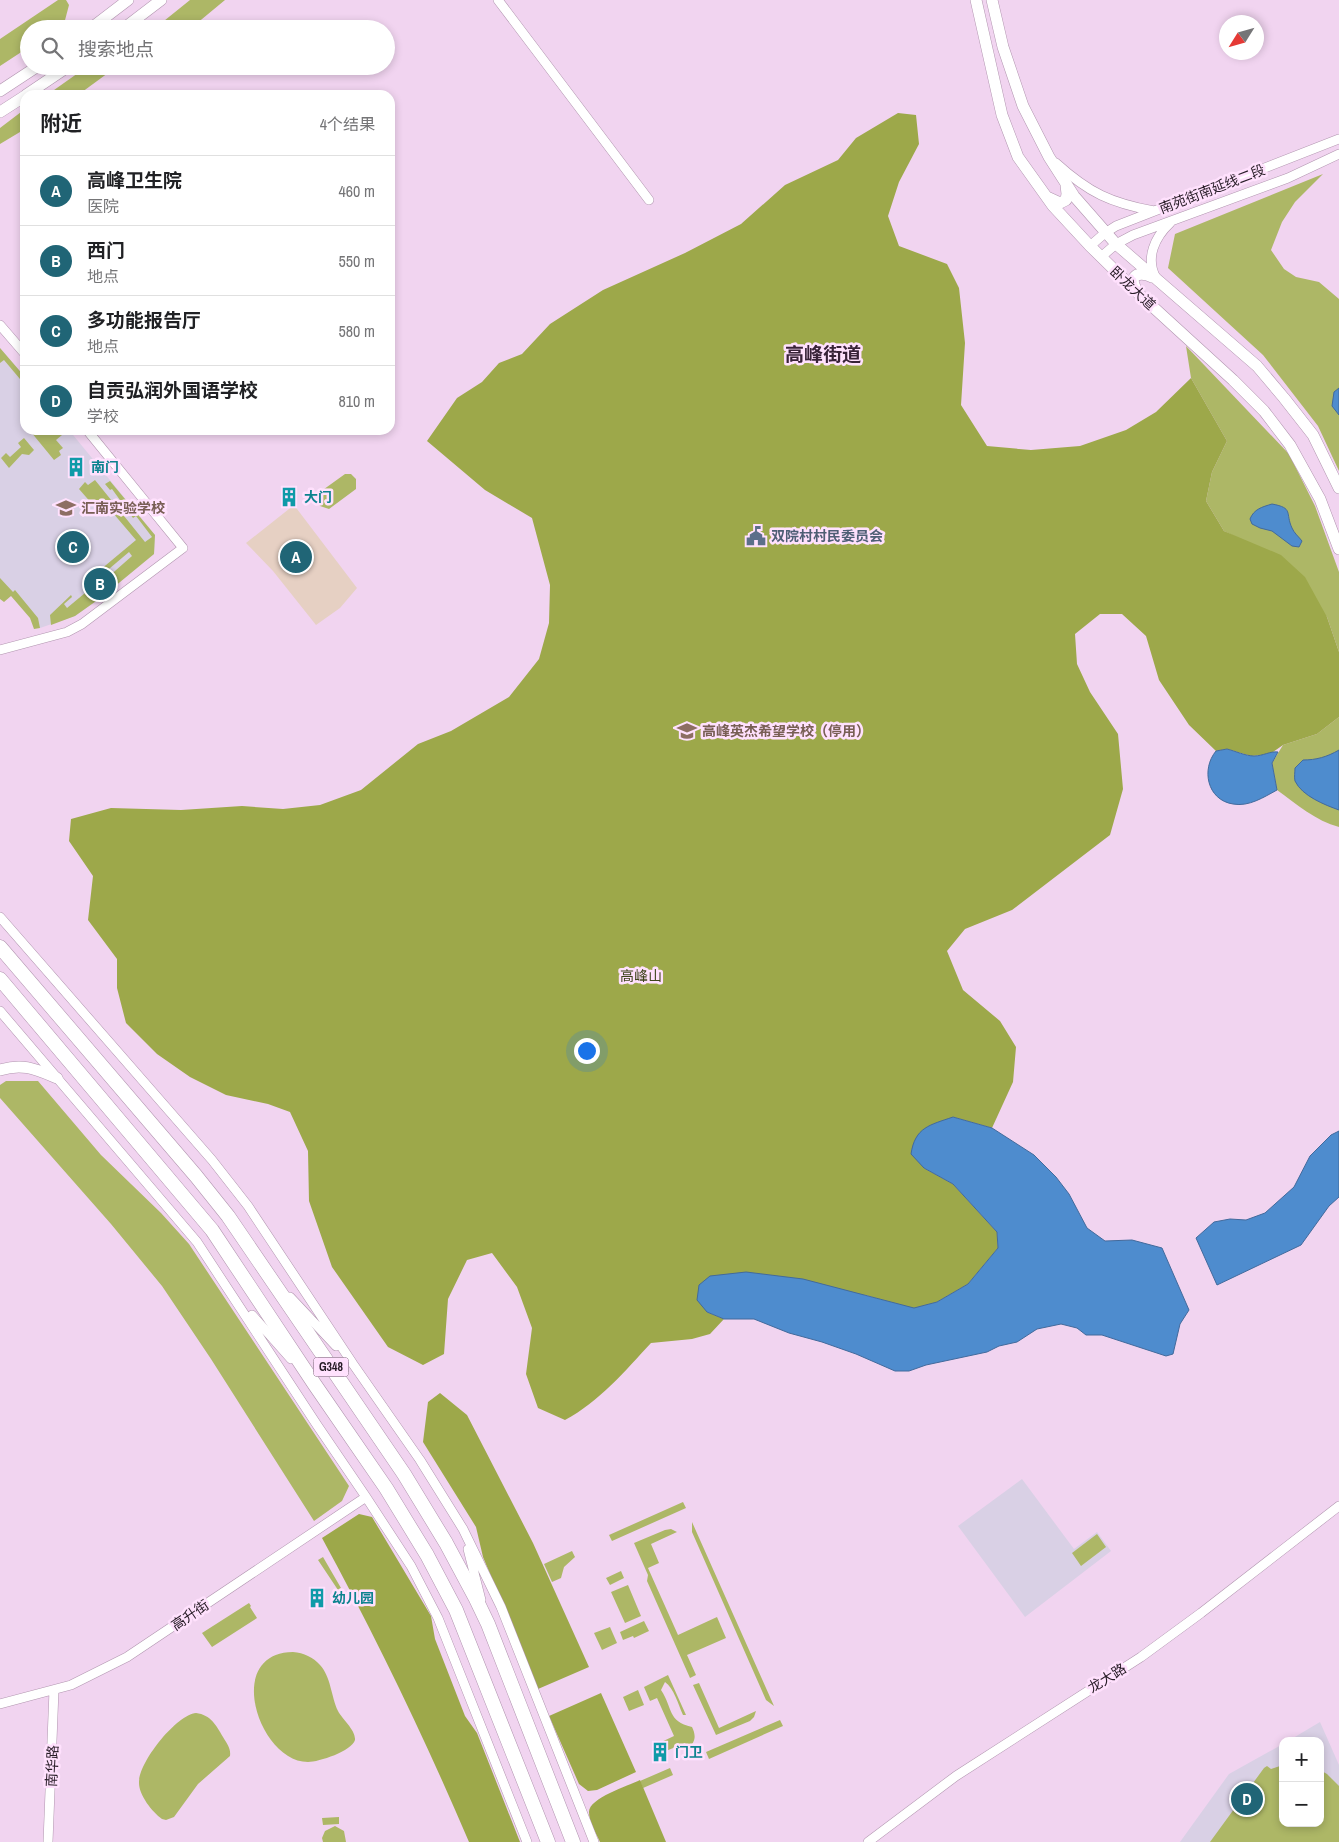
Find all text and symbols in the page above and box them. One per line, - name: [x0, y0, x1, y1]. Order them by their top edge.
- north arrow: [1219, 15, 1264, 60]
- search box: [20, 20, 395, 75]
- icon: search: [38, 34, 66, 62]
- text: 搜索地点: [78, 36, 154, 62]
- text: 附近: [40, 109, 82, 138]
- text: 4个结果: [320, 113, 375, 135]
- street label: 南苑街南延线二段: [1156, 161, 1268, 217]
- text: 高峰卫生院: [87, 167, 182, 193]
- text: A: [51, 180, 61, 202]
- text: 460 m: [339, 180, 375, 202]
- text: 医院: [87, 195, 119, 217]
- text: 西门: [87, 237, 125, 263]
- text: B: [51, 250, 61, 272]
- text: 550 m: [339, 250, 375, 272]
- street label: 卧龙大道: [1106, 262, 1160, 314]
- text: 地点: [87, 265, 119, 287]
- text: 多功能报告厅: [87, 307, 201, 333]
- text: C: [51, 320, 61, 342]
- text: 580 m: [339, 320, 375, 342]
- text: 地点: [87, 335, 119, 357]
- district label: 高峰街道: [785, 341, 861, 367]
- text: 自贡弘润外国语学校: [87, 377, 258, 403]
- text: D: [51, 390, 61, 412]
- text: 810 m: [339, 390, 375, 412]
- text: 学校: [87, 405, 119, 427]
- building icon: 南门: [65, 456, 87, 478]
- place label: 南门: [91, 458, 119, 476]
- building icon: 大门: [278, 486, 300, 508]
- place label: 大门: [304, 488, 332, 506]
- school or university icon: 汇南实验学校: [55, 497, 77, 519]
- place label: 汇南实验学校: [81, 499, 165, 517]
- public building icon: 双院村村民委员会: [745, 525, 767, 547]
- place label: 双院村村民委员会: [771, 527, 883, 545]
- pin: C: [57, 528, 89, 566]
- pin: A: [280, 538, 312, 576]
- pin: B: [84, 565, 116, 603]
- school or university icon: 高峰英杰希望学校（停用）: [676, 720, 698, 742]
- place label: 高峰英杰希望学校（停用）: [702, 722, 870, 740]
- park label: 高峰山: [620, 967, 662, 985]
- your location: [574, 1038, 600, 1064]
- road number: G348: [314, 1358, 348, 1376]
- building icon: 幼儿园: [306, 1587, 328, 1609]
- place label: 幼儿园: [332, 1589, 374, 1607]
- street label: 高升街: [168, 1596, 212, 1634]
- street label: 龙大路: [1084, 1659, 1130, 1697]
- map controls: [1279, 1737, 1324, 1827]
- button: +: [1279, 1737, 1324, 1782]
- building icon: 门卫: [649, 1741, 671, 1763]
- place label: 门卫: [675, 1743, 703, 1761]
- street label: 南华路: [42, 1745, 62, 1787]
- pin: D: [1231, 1780, 1263, 1818]
- button: −: [1279, 1782, 1324, 1827]

